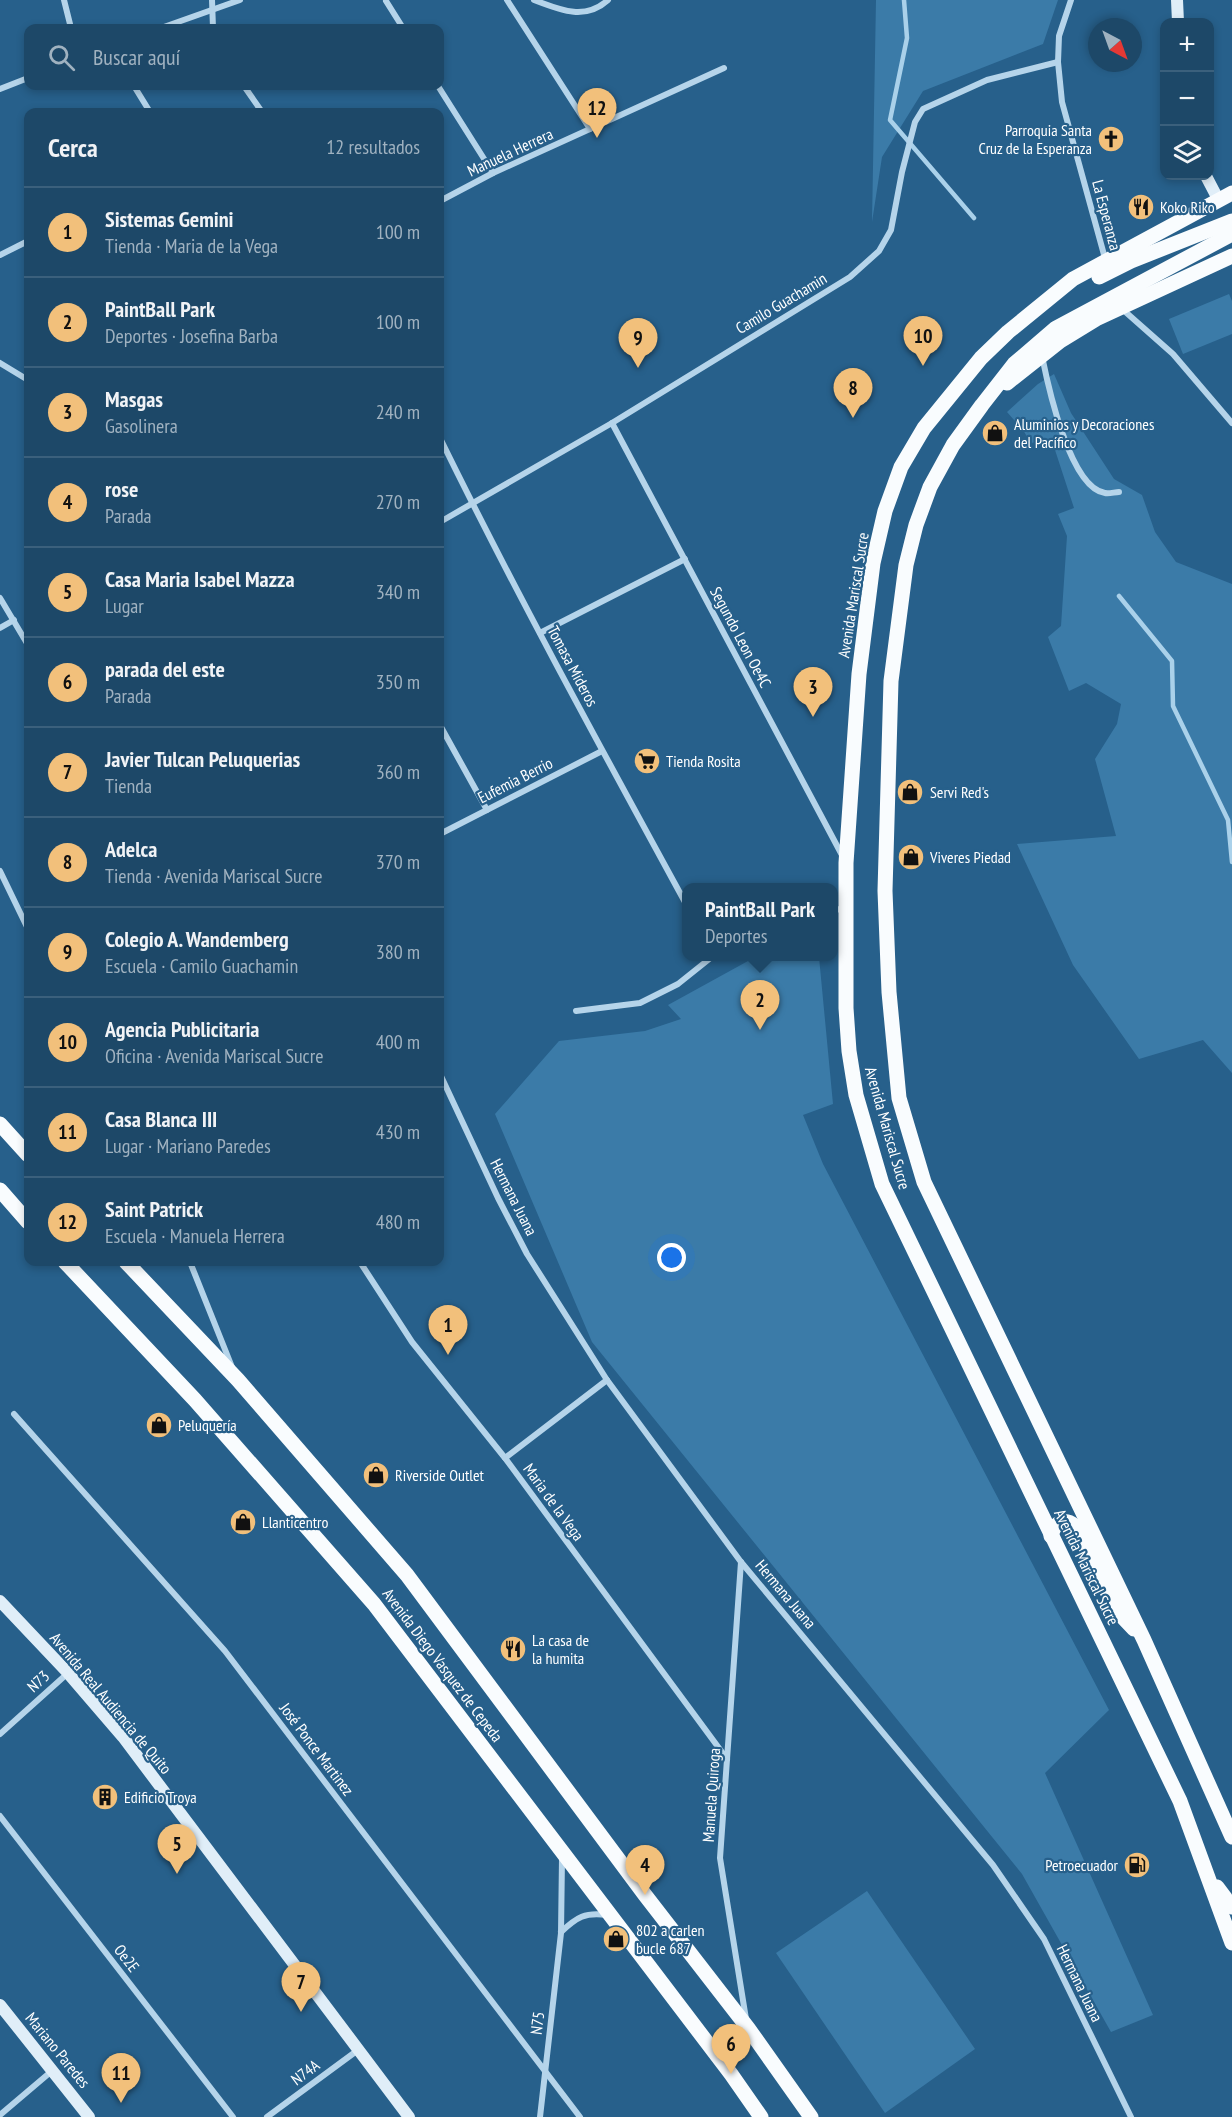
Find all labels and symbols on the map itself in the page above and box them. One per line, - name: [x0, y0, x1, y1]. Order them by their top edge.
- north arrow: [1088, 18, 1142, 72]
- pin: 12: [578, 88, 616, 138]
- place label: Parroquia Santa Cruz de la Esperanza: [979, 120, 1092, 158]
- street label: Manuela Herrera: [464, 123, 556, 181]
- church icon: Parroquia Santa Cruz de la Esperanza: [1096, 124, 1126, 154]
- street label: La Esperanza: [1088, 178, 1126, 252]
- restaurant icon: Koko Riko: [1126, 192, 1156, 222]
- place label: Koko Riko: [1160, 197, 1215, 217]
- street label: Camilo Guachamin: [732, 268, 830, 338]
- pin: 10: [904, 316, 942, 366]
- pin: 9: [618, 318, 658, 368]
- pin: 8: [834, 368, 872, 418]
- place label: Aluminios y Decoraciones del Pacífico: [1014, 414, 1154, 452]
- shop icon: Aluminios y Decoraciones del Pacífico: [980, 418, 1010, 448]
- street label: Avenida Mariscal Sucre: [833, 531, 873, 659]
- street label: Segundo Leon Oe4C: [706, 583, 776, 691]
- street label: Tomasa Mideros: [543, 622, 603, 710]
- pin: 3: [794, 668, 832, 717]
- supermarket icon: Tienda Rosita: [632, 746, 662, 776]
- place label: Tienda Rosita: [666, 751, 741, 771]
- street label: Eufemia Berrio: [474, 753, 556, 807]
- shop icon: Servi Red's: [895, 777, 925, 807]
- place label: Servi Red's: [930, 782, 989, 802]
- shop icon: Viveres Piedad: [896, 842, 926, 872]
- place label: Viveres Piedad: [929, 847, 1011, 867]
- pin: 2: [740, 980, 780, 1030]
- street label: Avenida Mariscal Sucre: [861, 1064, 915, 1192]
- street label: Hermana Juana: [486, 1155, 542, 1239]
- your location: [657, 1243, 686, 1272]
- pin: 1: [428, 1306, 468, 1355]
- shop icon: Peluquería: [144, 1410, 174, 1440]
- place label: Peluquería: [178, 1415, 237, 1435]
- street label: Maria de la Vega: [519, 1459, 589, 1545]
- shop icon: Riverside Outlet: [361, 1460, 391, 1490]
- place label: Riverside Outlet: [395, 1465, 485, 1485]
- street label: Avenida Mariscal Sucre: [1050, 1506, 1124, 1628]
- shop icon: Llanticentro: [228, 1507, 258, 1537]
- place label: Llanticentro: [262, 1512, 329, 1532]
- street label: Hermana Juana: [751, 1555, 821, 1633]
- street label: Avenida Diego Vasquez de Cepeda: [379, 1584, 507, 1746]
- street label: Avenida Real Audiencia de Quito: [46, 1628, 176, 1778]
- place label: La casa de la humita: [532, 1630, 589, 1668]
- restaurant icon: La casa de la humita: [498, 1634, 528, 1664]
- street label: N73: [23, 1666, 53, 1696]
- street label: José Ponce Martinez: [275, 1698, 358, 1799]
- street label: Manuela Quiroga: [698, 1747, 724, 1843]
- building icon: Edificio Troya: [90, 1782, 120, 1812]
- place label: Edificio Troya: [124, 1787, 197, 1807]
- pin: 5: [158, 1824, 196, 1874]
- pin: 4: [626, 1846, 664, 1895]
- fuel station icon: Petroecuador: [1122, 1850, 1152, 1880]
- place label: Petroecuador: [1045, 1855, 1119, 1875]
- place label: 802 a carlen bucle 687: [636, 1920, 705, 1958]
- shop icon: 802 a carlen bucle 687: [601, 1924, 631, 1954]
- street label: Oe2E: [110, 1940, 144, 1976]
- street label: Hermana Juana: [1053, 1941, 1107, 2025]
- pin: 7: [282, 1962, 320, 2012]
- street label: Mariano Paredes: [22, 2008, 94, 2092]
- street label: N75: [526, 2010, 548, 2036]
- pin: 6: [712, 2024, 750, 2074]
- pin: 11: [102, 2054, 140, 2103]
- street label: N74A: [287, 2055, 324, 2089]

